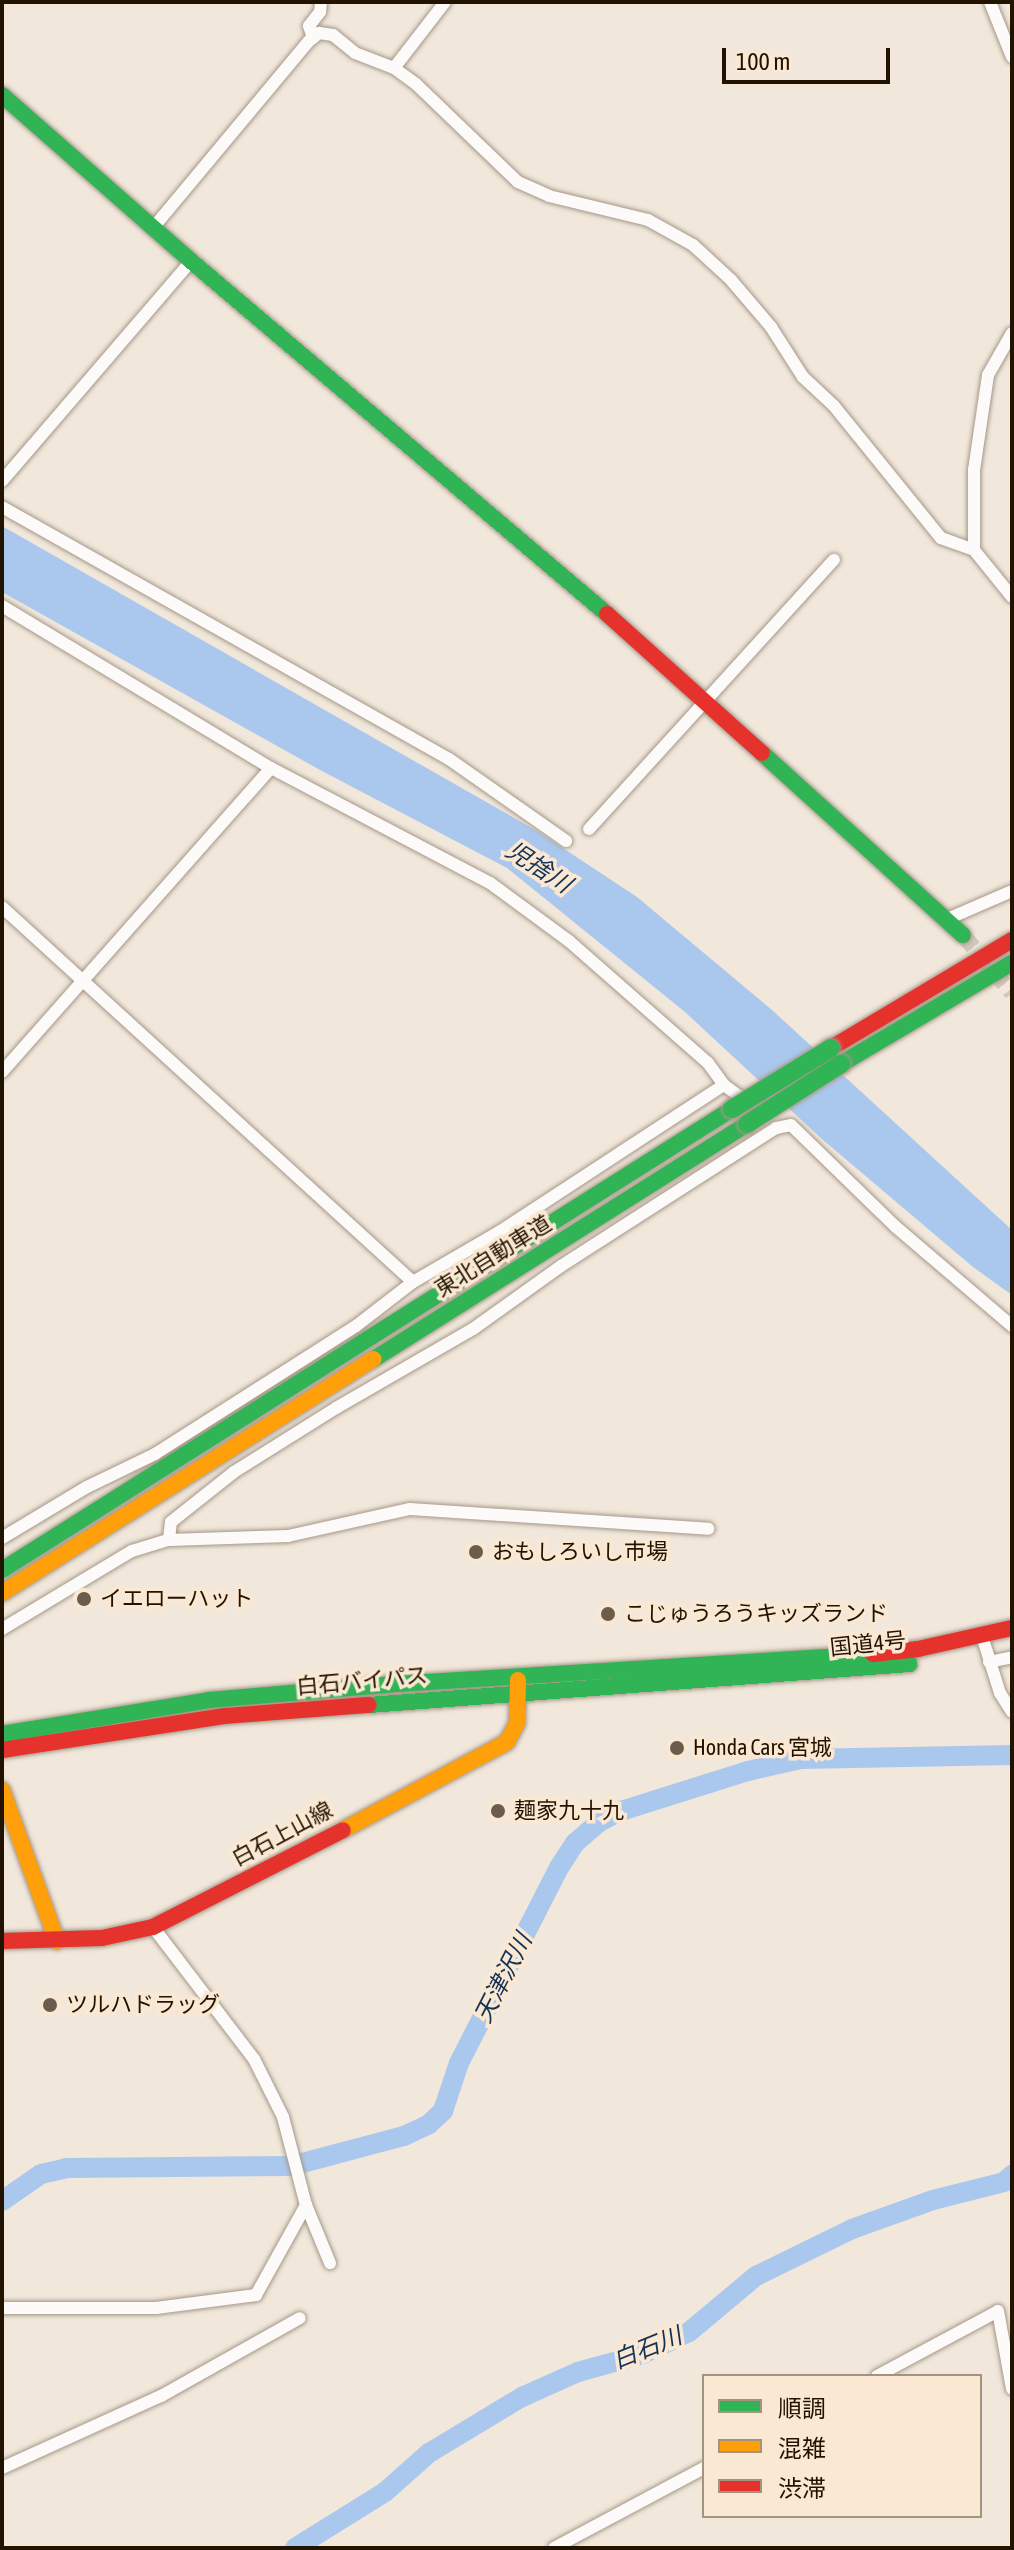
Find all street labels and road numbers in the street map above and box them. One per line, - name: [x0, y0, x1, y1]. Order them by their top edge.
- street label: 東北自動車道: [430, 1210, 556, 1302]
- street label: 国道4号: [829, 1627, 907, 1661]
- street label: 白石バイパス: [295, 1662, 429, 1700]
- street label: 白石上山線: [227, 1797, 337, 1871]

